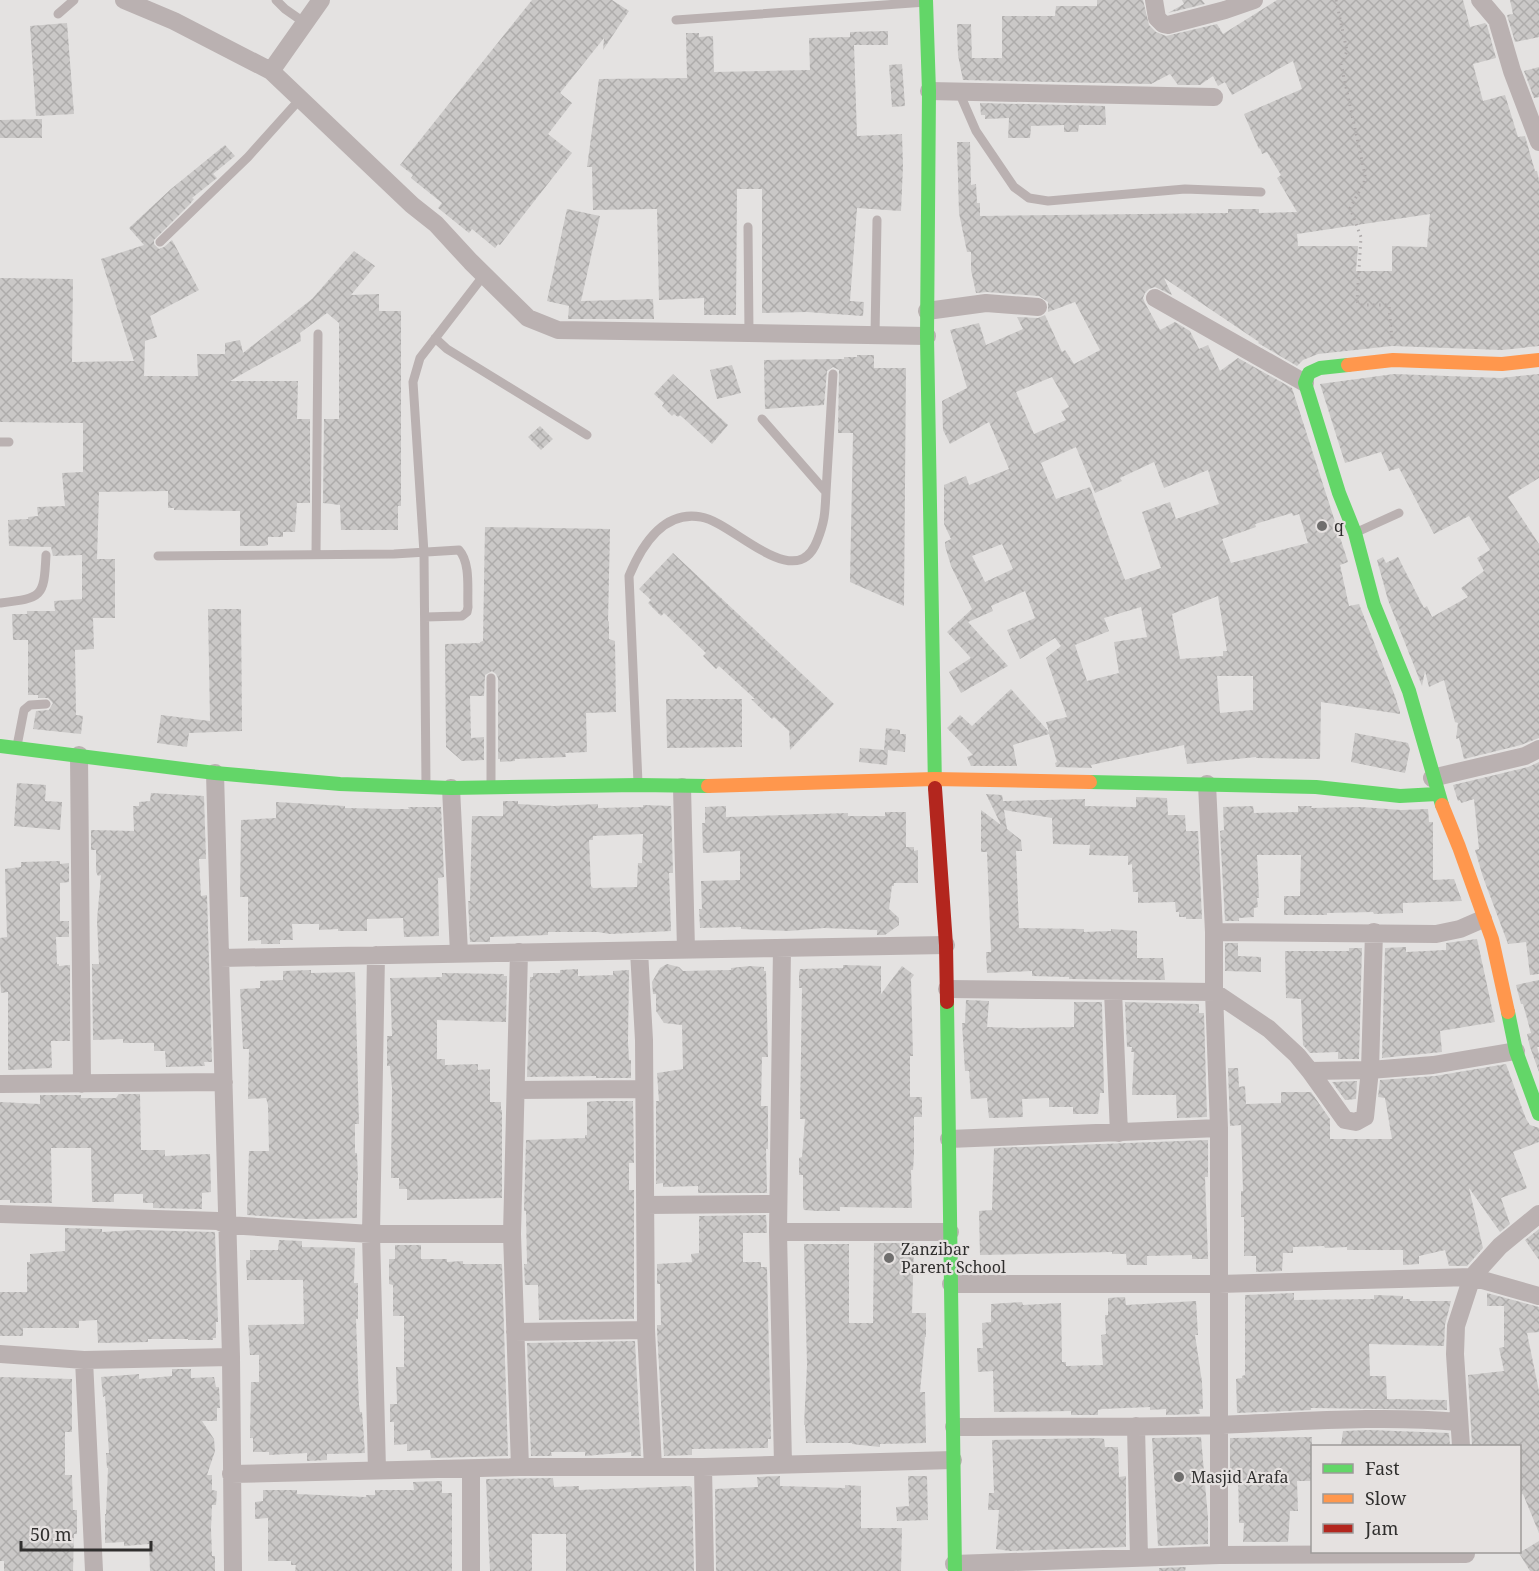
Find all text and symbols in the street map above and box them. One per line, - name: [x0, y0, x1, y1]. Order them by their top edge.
- place label: q: [1334, 515, 1344, 537]
- marker: q: [1315, 519, 1329, 533]
- place label: Zanzibar Parent School: [901, 1238, 1006, 1278]
- marker: Zanzibar Parent School: [882, 1251, 896, 1265]
- legend: [1311, 1445, 1521, 1553]
- text: Fast: [1365, 1456, 1400, 1480]
- place label: Masjid Arafa: [1191, 1466, 1289, 1488]
- marker: Masjid Arafa: [1172, 1470, 1186, 1484]
- text: Slow: [1365, 1486, 1407, 1510]
- scale bar: [21, 1514, 152, 1552]
- text: Jam: [1364, 1516, 1399, 1540]
- text: 50 m: [30, 1522, 72, 1546]

